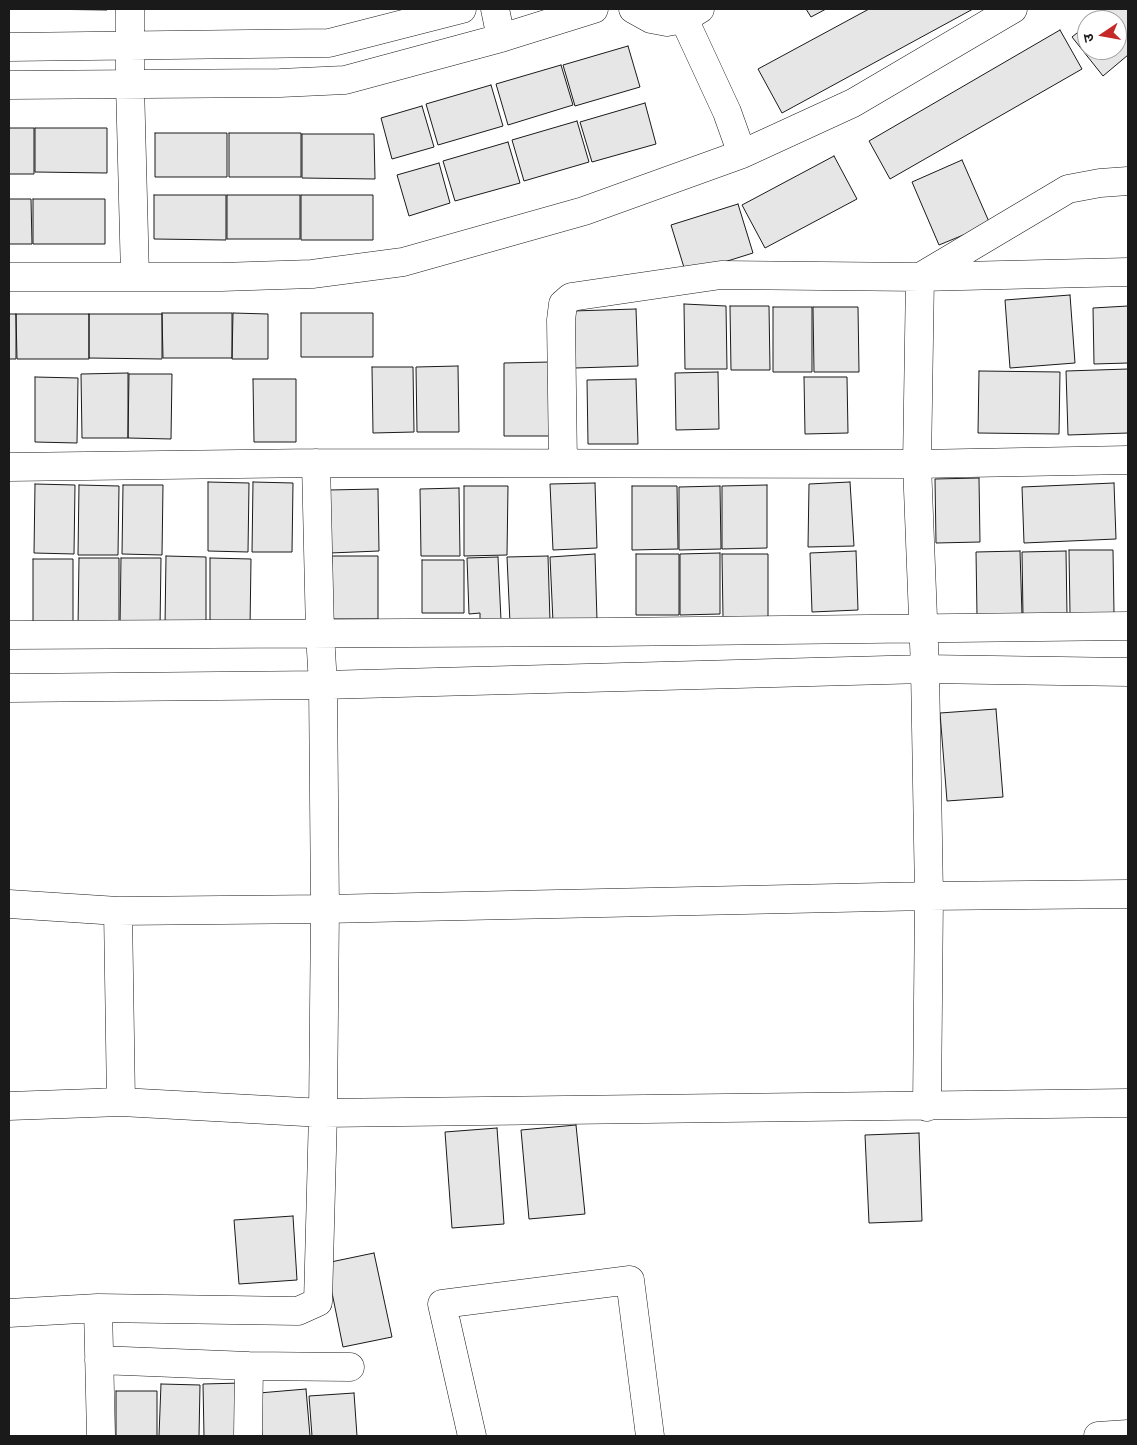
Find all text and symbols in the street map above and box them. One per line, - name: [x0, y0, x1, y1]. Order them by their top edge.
- north arrow: [1077, 10, 1127, 60]
- text: उ: [1079, 32, 1097, 44]

